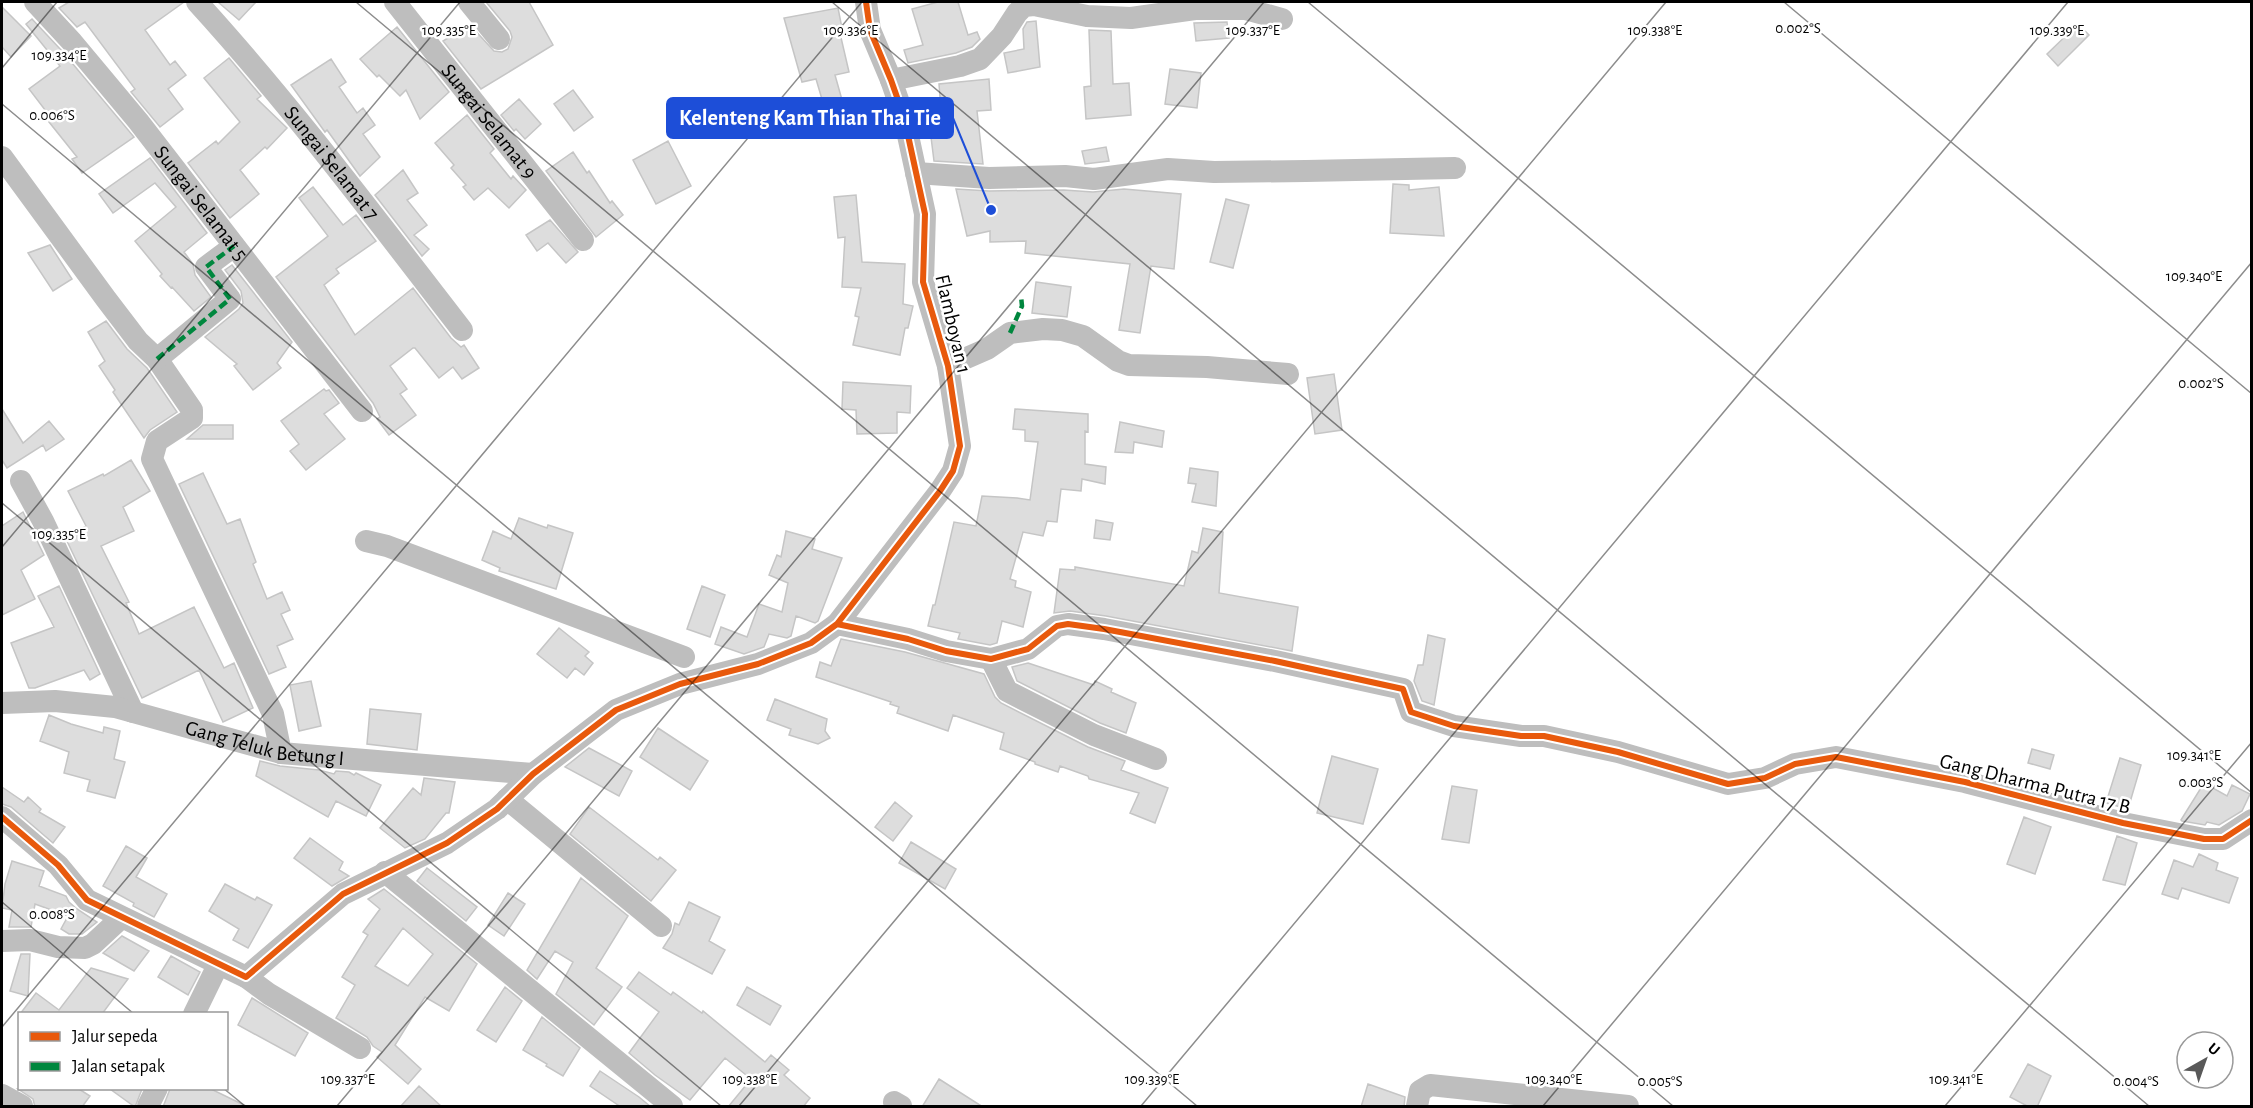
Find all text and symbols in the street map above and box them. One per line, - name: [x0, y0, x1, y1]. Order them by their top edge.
- text: 0.002°S: [1775, 21, 1821, 36]
- text: 109.335°E: [422, 23, 476, 38]
- text: 109.336°E: [824, 23, 878, 38]
- text: 109.337°E: [1226, 23, 1280, 38]
- text: 109.338°E: [1628, 23, 1682, 38]
- text: 109.339°E: [2030, 23, 2084, 38]
- text: 109.334°E: [32, 48, 86, 63]
- street label: Sungai Selamat 9: [438, 60, 541, 183]
- callout: Kelenteng Kam Thian Thai Tie: [667, 98, 953, 138]
- street label: Sungai Selamat 7: [281, 102, 383, 224]
- text: Kelenteng Kam Thian Thai Tie: [679, 107, 941, 129]
- text: 0.006°S: [29, 108, 75, 123]
- street label: Sungai Selamat 5: [151, 142, 252, 264]
- text: 109.340°E: [2166, 269, 2222, 284]
- street label: Flamboyan 1: [931, 272, 975, 376]
- text: 0.002°S: [2178, 376, 2224, 391]
- text: 109.335°E: [32, 527, 86, 542]
- street label: Gang Teluk Betung I: [183, 717, 345, 769]
- text: 109.341°E: [2167, 748, 2221, 763]
- street label: Gang Dharma Putra 17 B: [1938, 750, 2132, 818]
- text: 0.003°S: [2179, 775, 2223, 790]
- text: 0.008°S: [29, 907, 75, 922]
- legend: [18, 1012, 228, 1090]
- text: Jalur sepeda: [72, 1028, 158, 1046]
- north arrow: [2175, 1030, 2235, 1090]
- text: U: [2205, 1040, 2223, 1059]
- text: Jalan setapak: [72, 1058, 166, 1076]
- text: 109.337°E: [321, 1072, 375, 1087]
- text: 109.338°E: [723, 1072, 777, 1087]
- text: 109.339°E: [1125, 1072, 1179, 1087]
- text: 109.340°E: [1526, 1072, 1582, 1087]
- text: 109.341°E: [1929, 1072, 1983, 1087]
- text: 0.005°S: [1638, 1074, 1682, 1089]
- text: 0.004°S: [2113, 1074, 2159, 1089]

